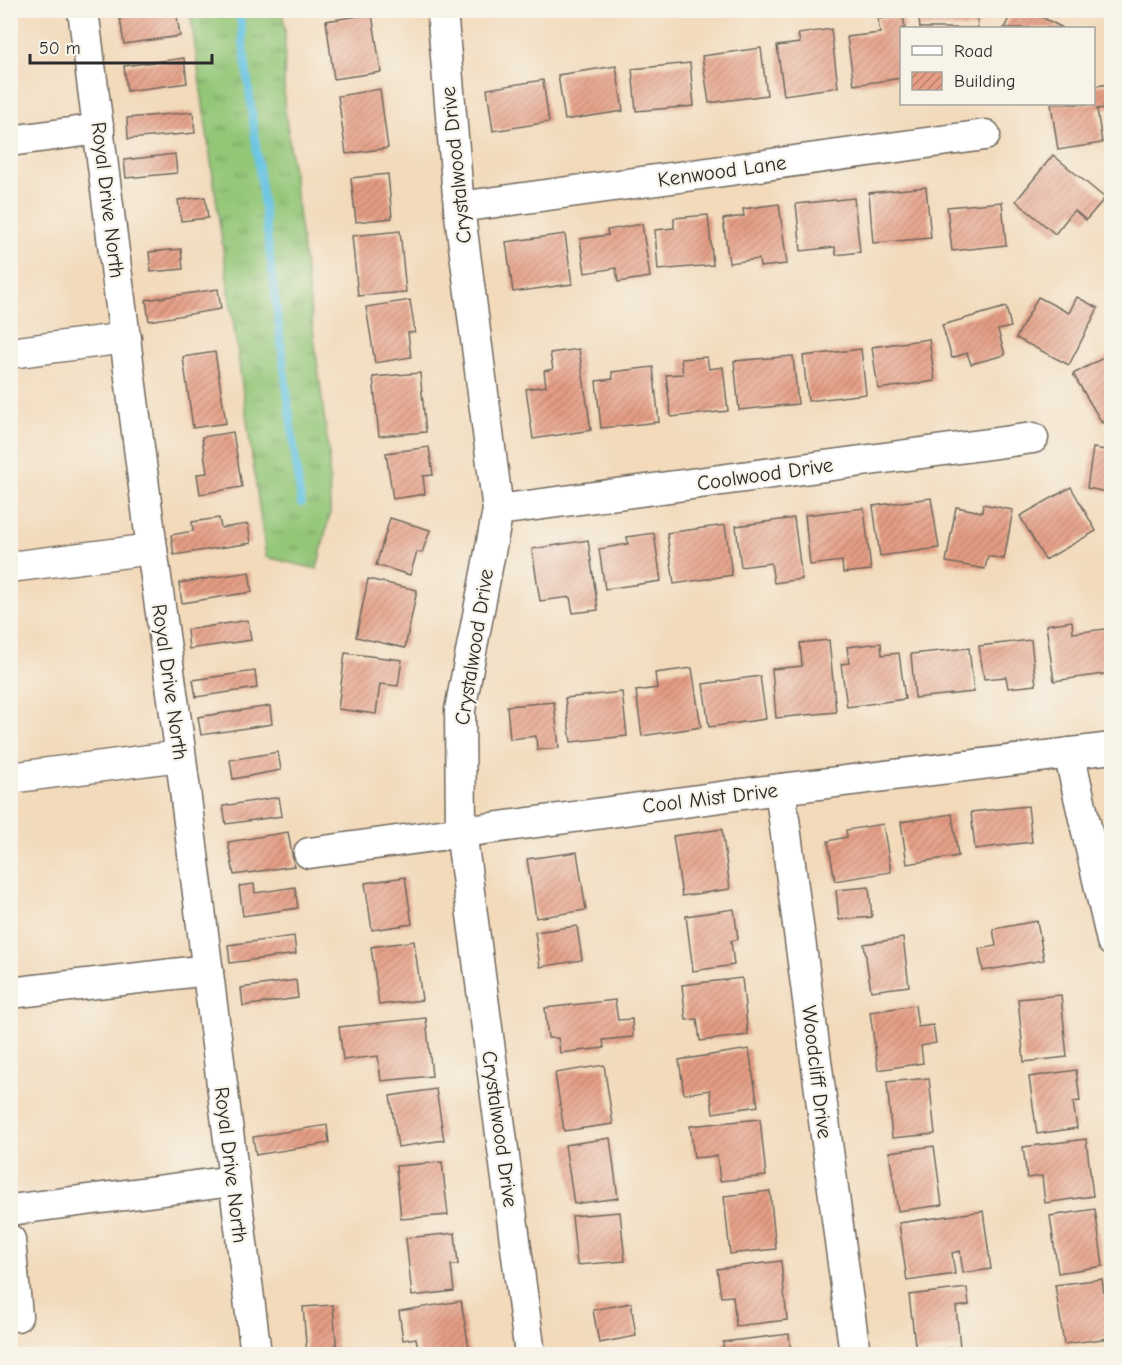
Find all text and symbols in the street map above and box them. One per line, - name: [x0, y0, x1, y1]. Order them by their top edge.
- scale bar: [30, 27, 212, 65]
- legend: [900, 27, 1095, 105]
- text: 50 m: [39, 38, 81, 59]
- text: Road: [954, 41, 993, 62]
- text: Building: [954, 71, 1016, 92]
- street label: Crystalwood Drive: [436, 85, 476, 245]
- street label: Royal Drive North: [86, 120, 130, 280]
- street label: Kenwood Lane: [656, 150, 788, 192]
- street label: Coolwood Drive: [695, 453, 835, 495]
- street label: Crystalwood Drive: [450, 567, 498, 727]
- street label: Royal Drive North: [147, 602, 193, 762]
- street label: Cool Mist Drive: [641, 778, 779, 818]
- street label: Woodcliff Drive: [797, 1004, 837, 1140]
- street label: Crystalwood Drive: [477, 1049, 523, 1209]
- street label: Royal Drive North: [209, 1085, 253, 1245]

